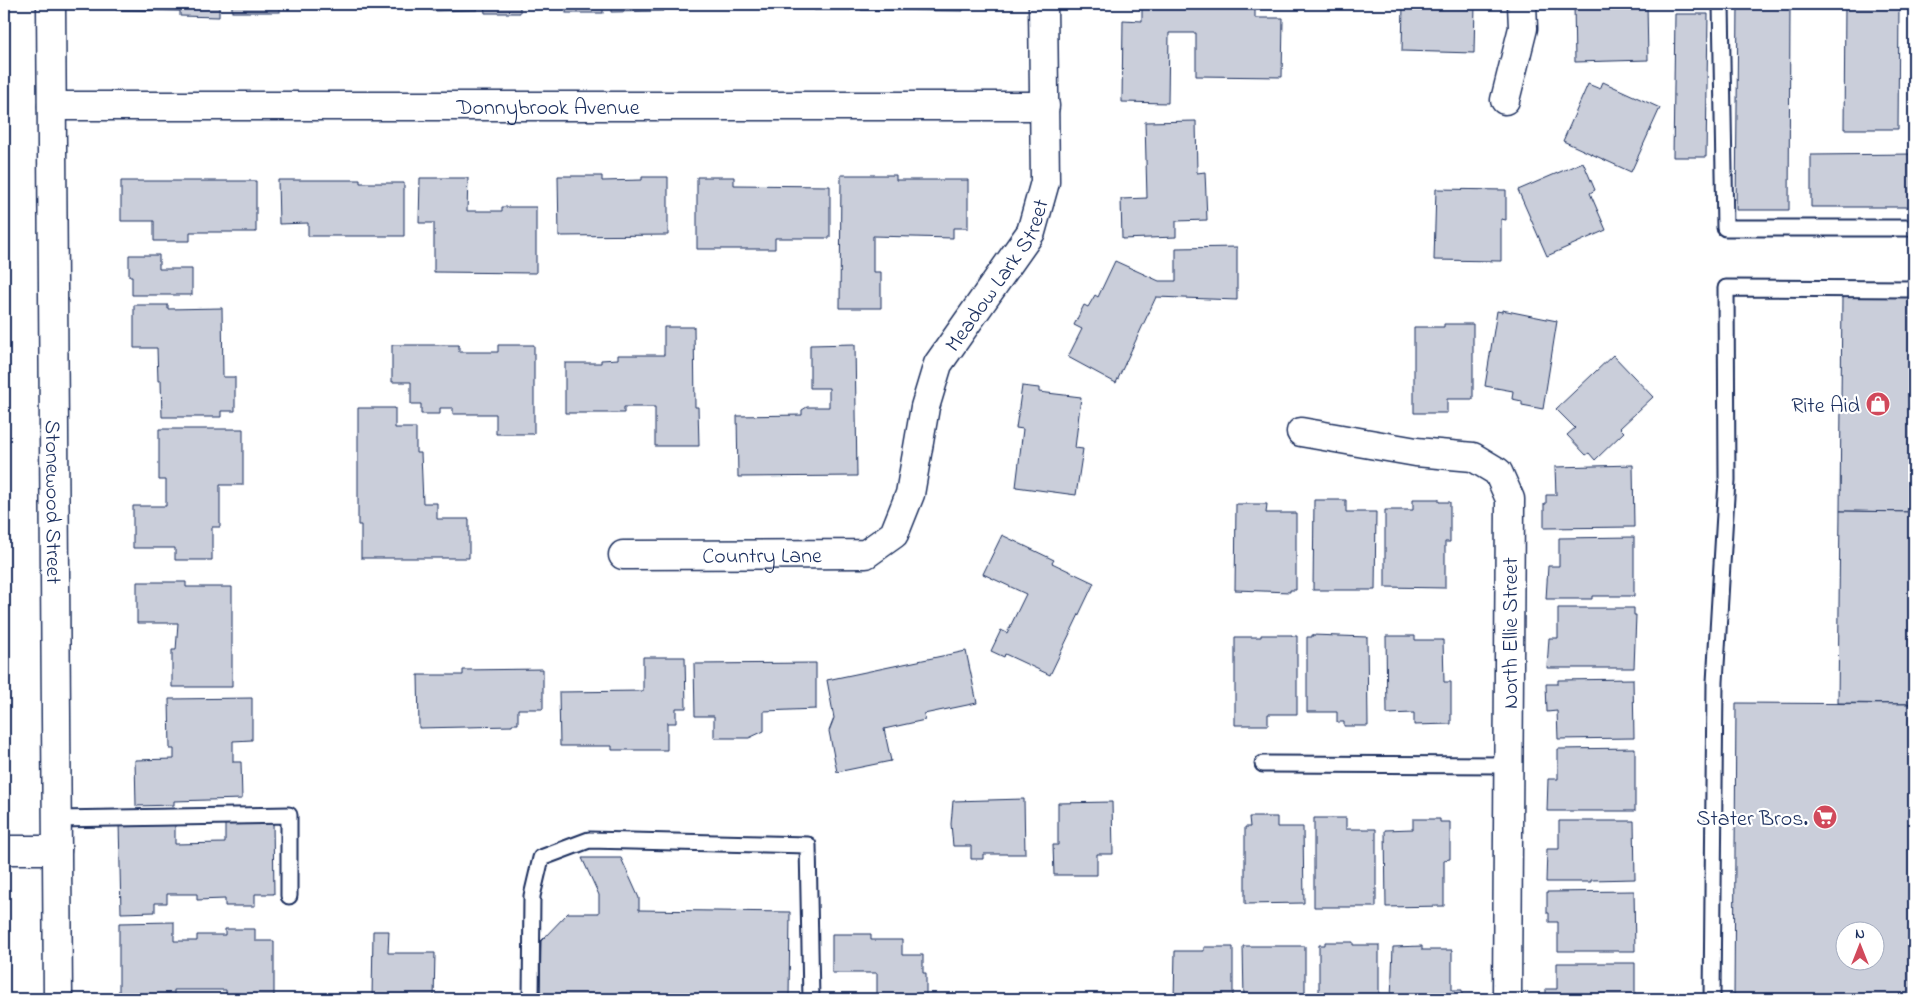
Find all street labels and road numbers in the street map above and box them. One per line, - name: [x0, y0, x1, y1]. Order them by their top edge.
- street label: Donnybrook Avenue: [455, 93, 640, 126]
- street label: Meadow Lark Street: [938, 195, 1059, 359]
- street label: Stonewood Street: [35, 420, 68, 585]
- street label: Country Lane: [702, 541, 822, 574]
- street label: North Ellie Street: [1496, 556, 1528, 709]

